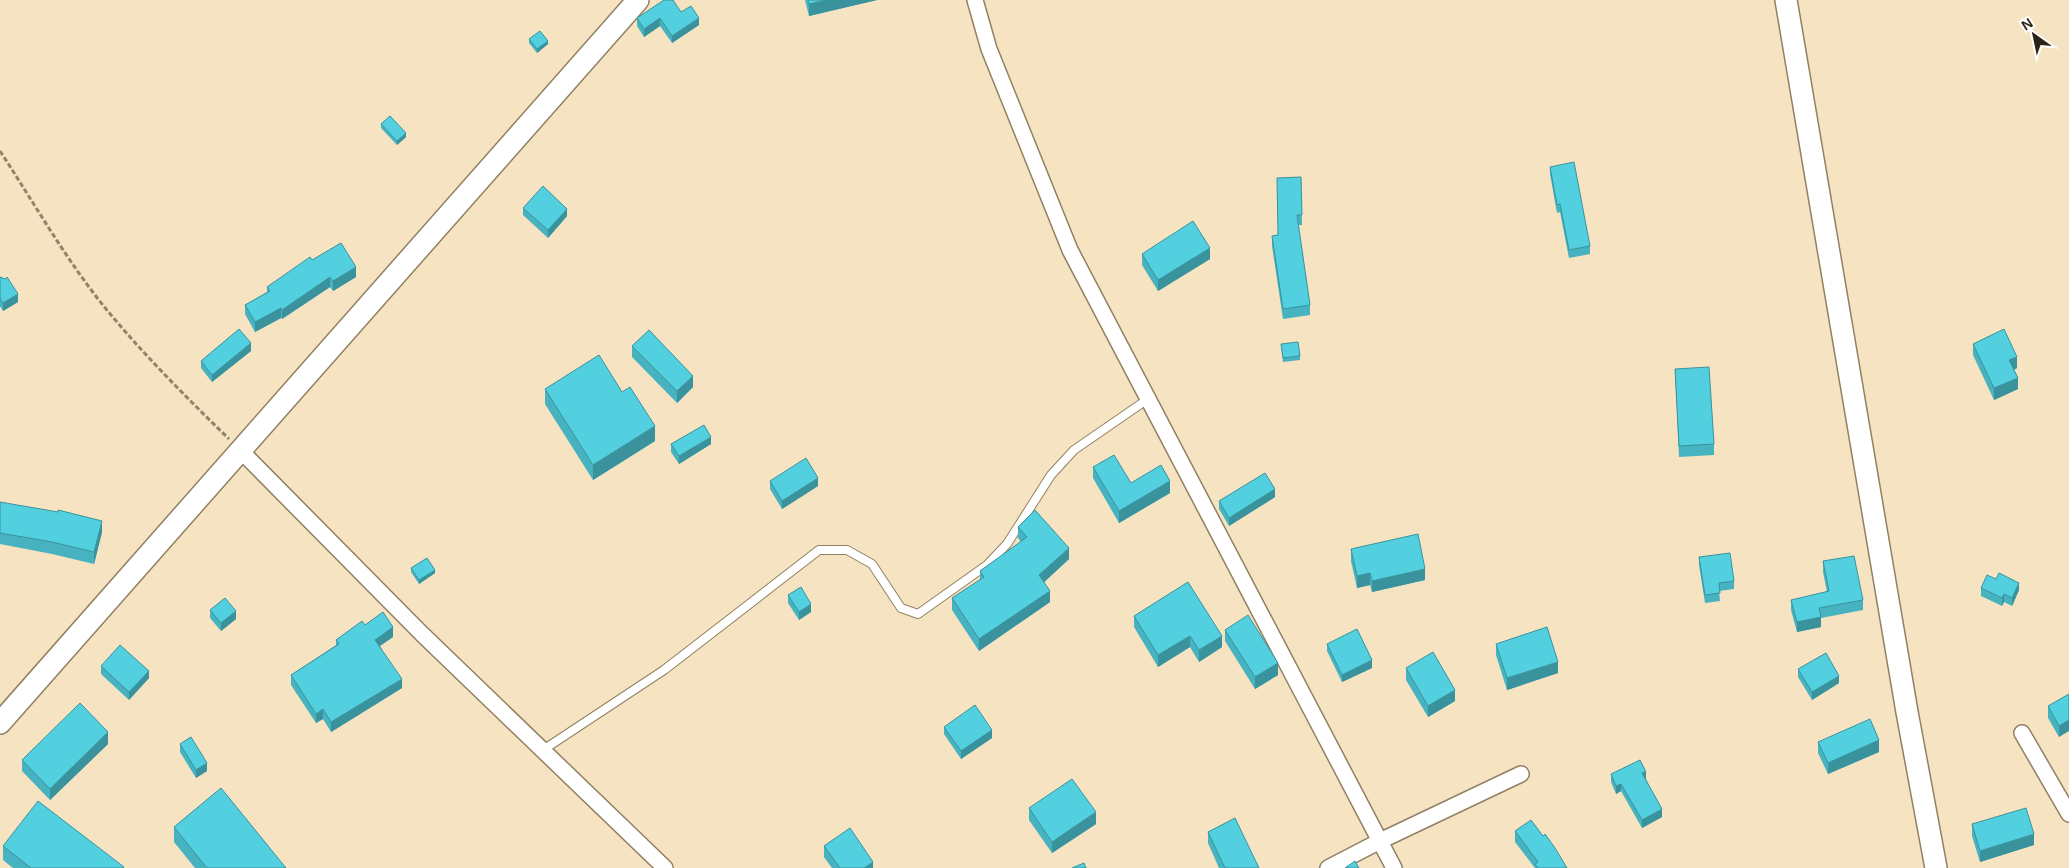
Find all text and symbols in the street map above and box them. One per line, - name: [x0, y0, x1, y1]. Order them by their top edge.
- north arrow: [2009, 10, 2059, 60]
- text: N: [2018, 15, 2036, 34]

